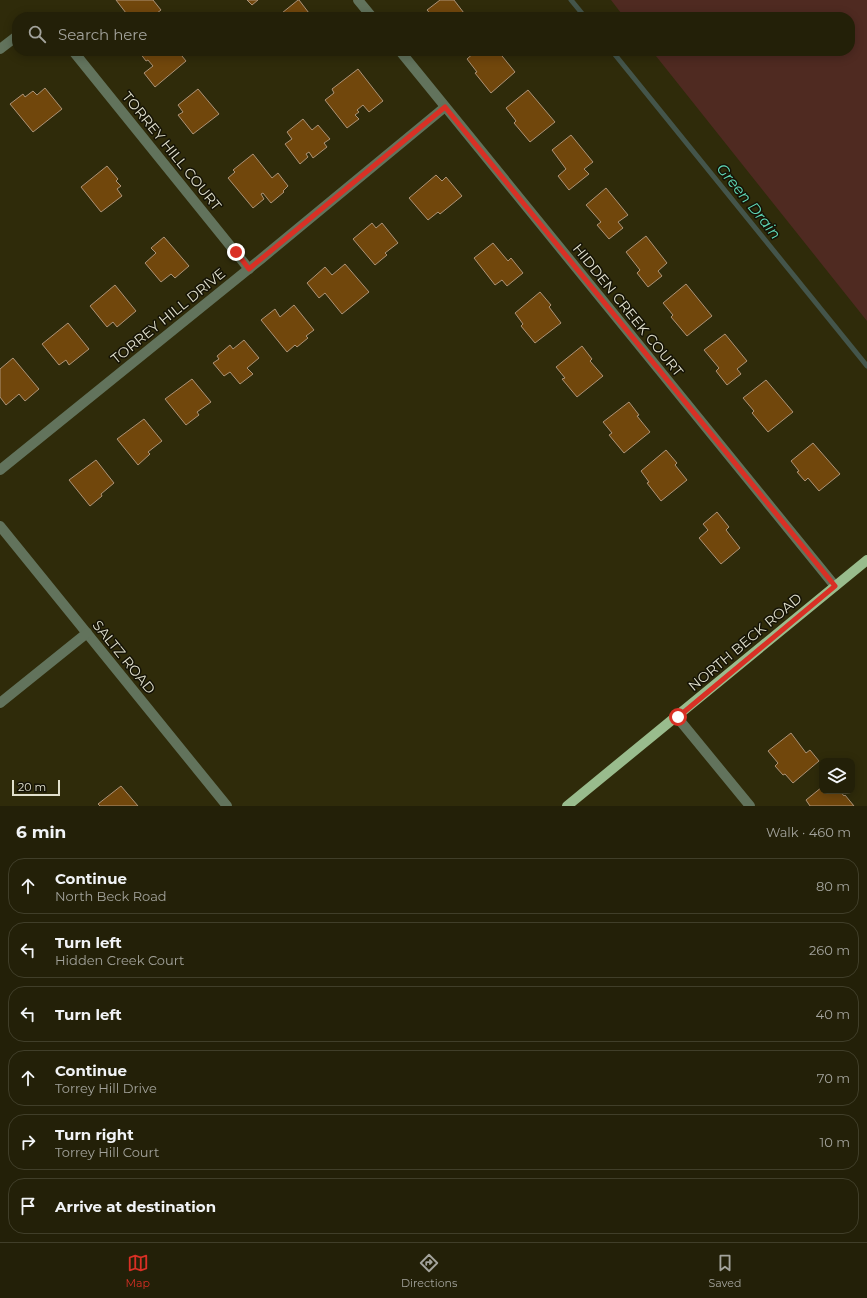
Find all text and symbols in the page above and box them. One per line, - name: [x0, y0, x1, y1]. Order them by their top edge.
- search box: [12, 12, 855, 56]
- icon: search: [26, 23, 48, 45]
- text: Search here: [58, 25, 147, 44]
- street label: TORREY HILL COURT: [119, 88, 225, 214]
- water label: Green Drain: [713, 159, 785, 243]
- street label: HIDDEN CREEK COURT: [569, 240, 687, 380]
- route end: [227, 243, 245, 261]
- street label: TORREY HILL DRIVE: [107, 264, 229, 368]
- street label: NORTH BECK ROAD: [684, 589, 806, 695]
- street label: SALTZ ROAD: [89, 616, 159, 698]
- route start: [669, 708, 687, 726]
- map controls: [819, 758, 855, 794]
- button: layers: [819, 758, 855, 794]
- scale bar: [12, 778, 60, 797]
- text: 20 m: [18, 780, 46, 794]
- text: 6 min: [16, 822, 66, 842]
- text: Walk · 460 m: [766, 824, 851, 840]
- text: Continue: [55, 869, 127, 888]
- icon: ahead: [17, 875, 39, 897]
- text: 80 m: [816, 878, 850, 894]
- text: North Beck Road: [55, 888, 167, 904]
- text: Turn left: [55, 933, 122, 952]
- icon: left: [17, 939, 39, 961]
- text: 260 m: [809, 942, 850, 958]
- text: Hidden Creek Court: [55, 952, 184, 968]
- icon: left: [17, 1003, 39, 1025]
- text: Turn left: [55, 1005, 122, 1024]
- text: 40 m: [816, 1006, 850, 1022]
- text: Continue: [55, 1061, 127, 1080]
- icon: ahead: [17, 1067, 39, 1089]
- text: 70 m: [817, 1070, 850, 1086]
- text: Torrey Hill Drive: [55, 1080, 157, 1096]
- text: Turn right: [55, 1125, 134, 1144]
- icon: right: [17, 1131, 39, 1153]
- text: 10 m: [820, 1134, 850, 1150]
- text: Torrey Hill Court: [55, 1144, 159, 1160]
- icon: arrive: [17, 1195, 39, 1217]
- text: Arrive at destination: [55, 1197, 216, 1216]
- tab: Map: [126, 1252, 150, 1290]
- tab: Directions: [401, 1252, 457, 1290]
- tab: Saved: [708, 1252, 741, 1290]

